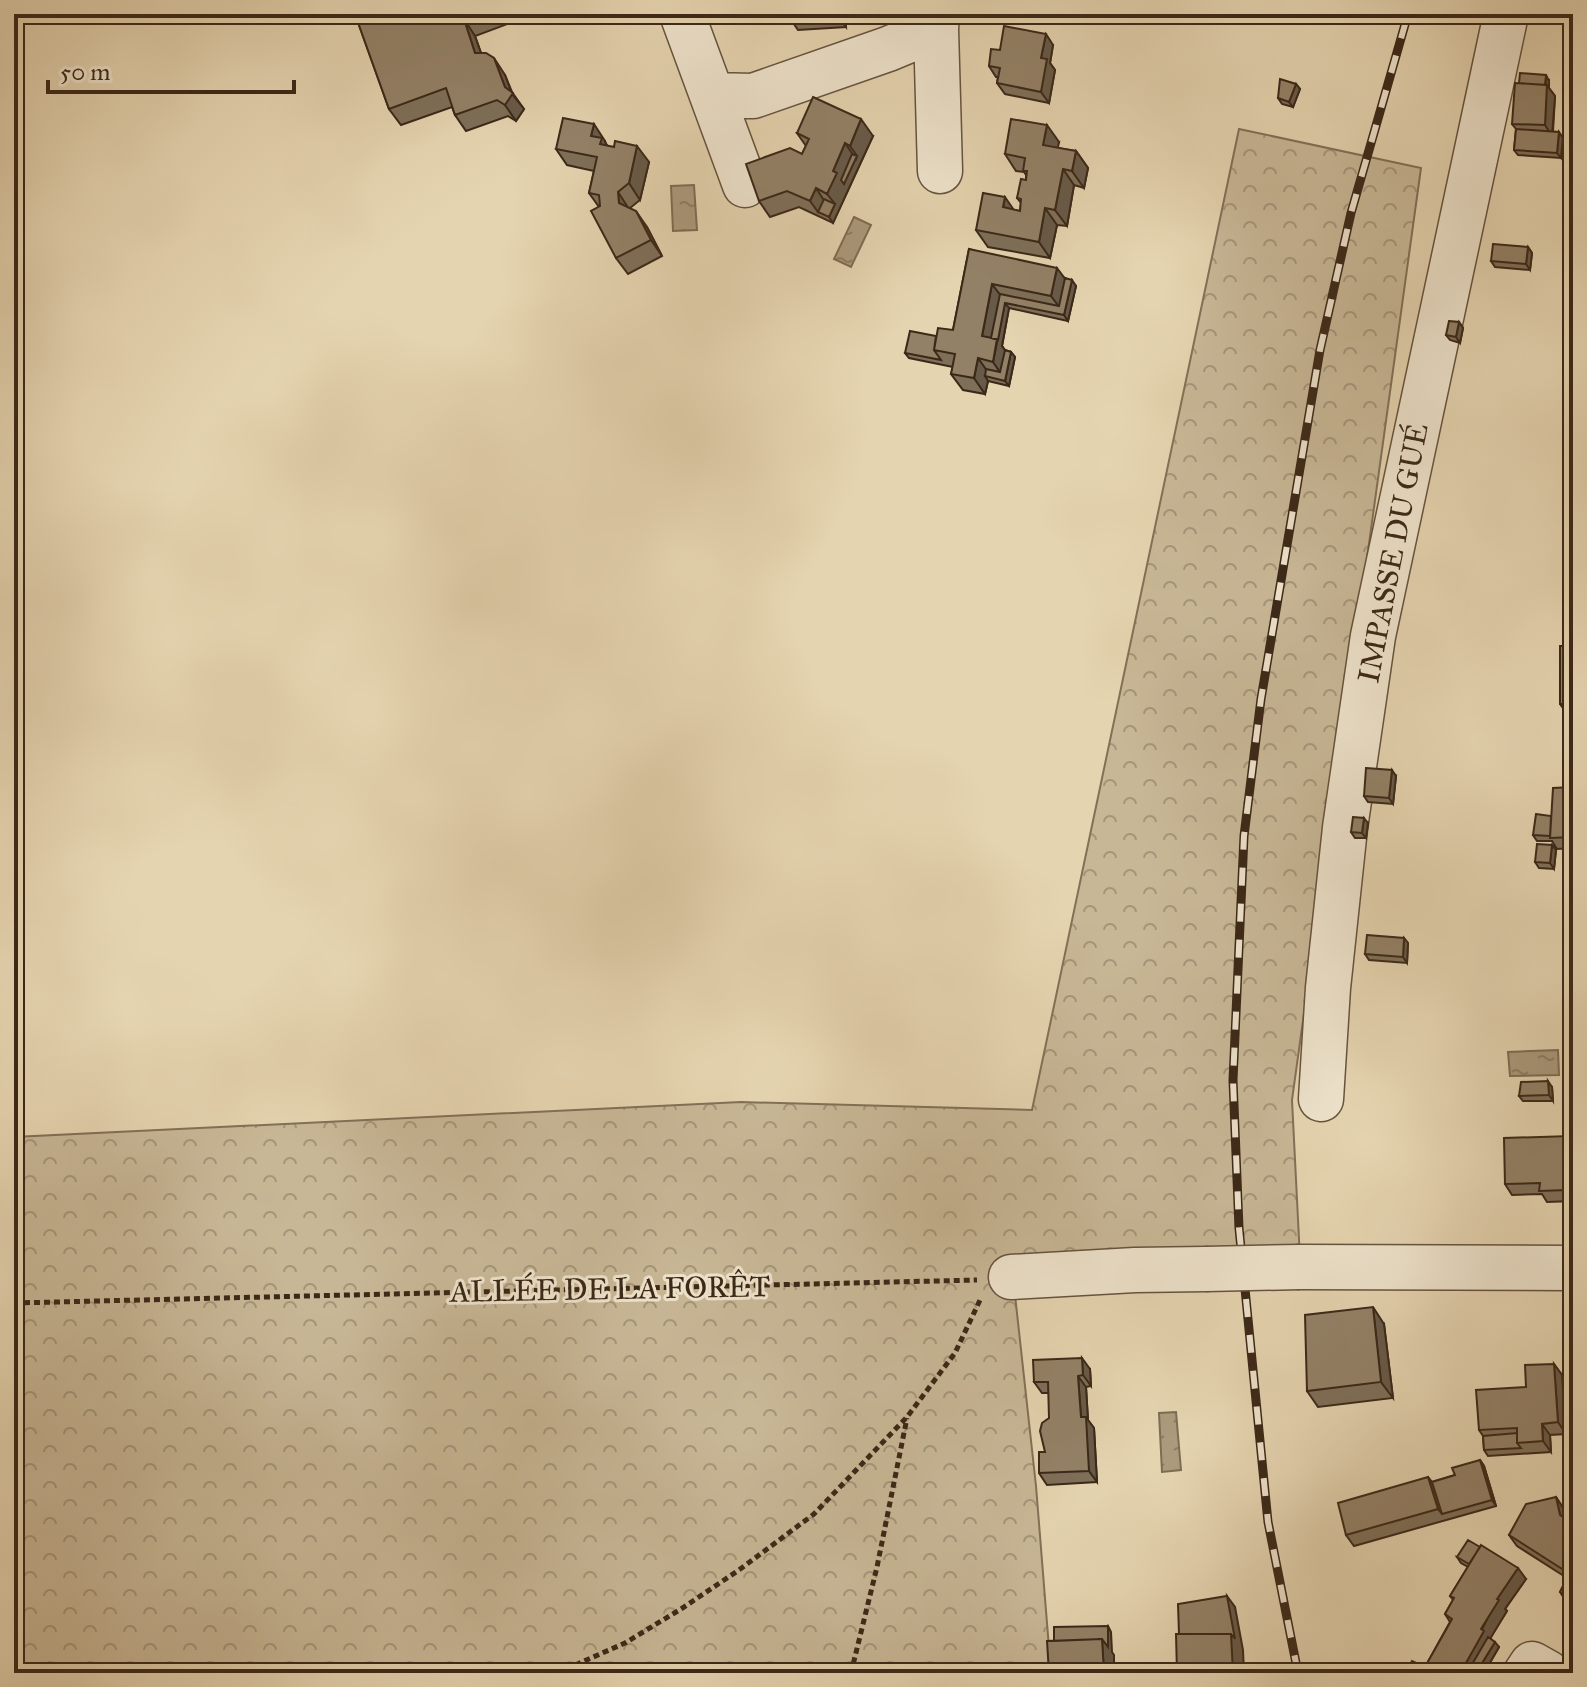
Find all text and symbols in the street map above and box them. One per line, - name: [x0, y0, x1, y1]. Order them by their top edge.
- scale bar: [48, 44, 294, 94]
- text: 50 m: [60, 57, 110, 87]
- street label: IMPASSE DU GUÉ: [1349, 420, 1436, 686]
- street label: ALLÉE DE LA FORÊT: [448, 1267, 770, 1310]

